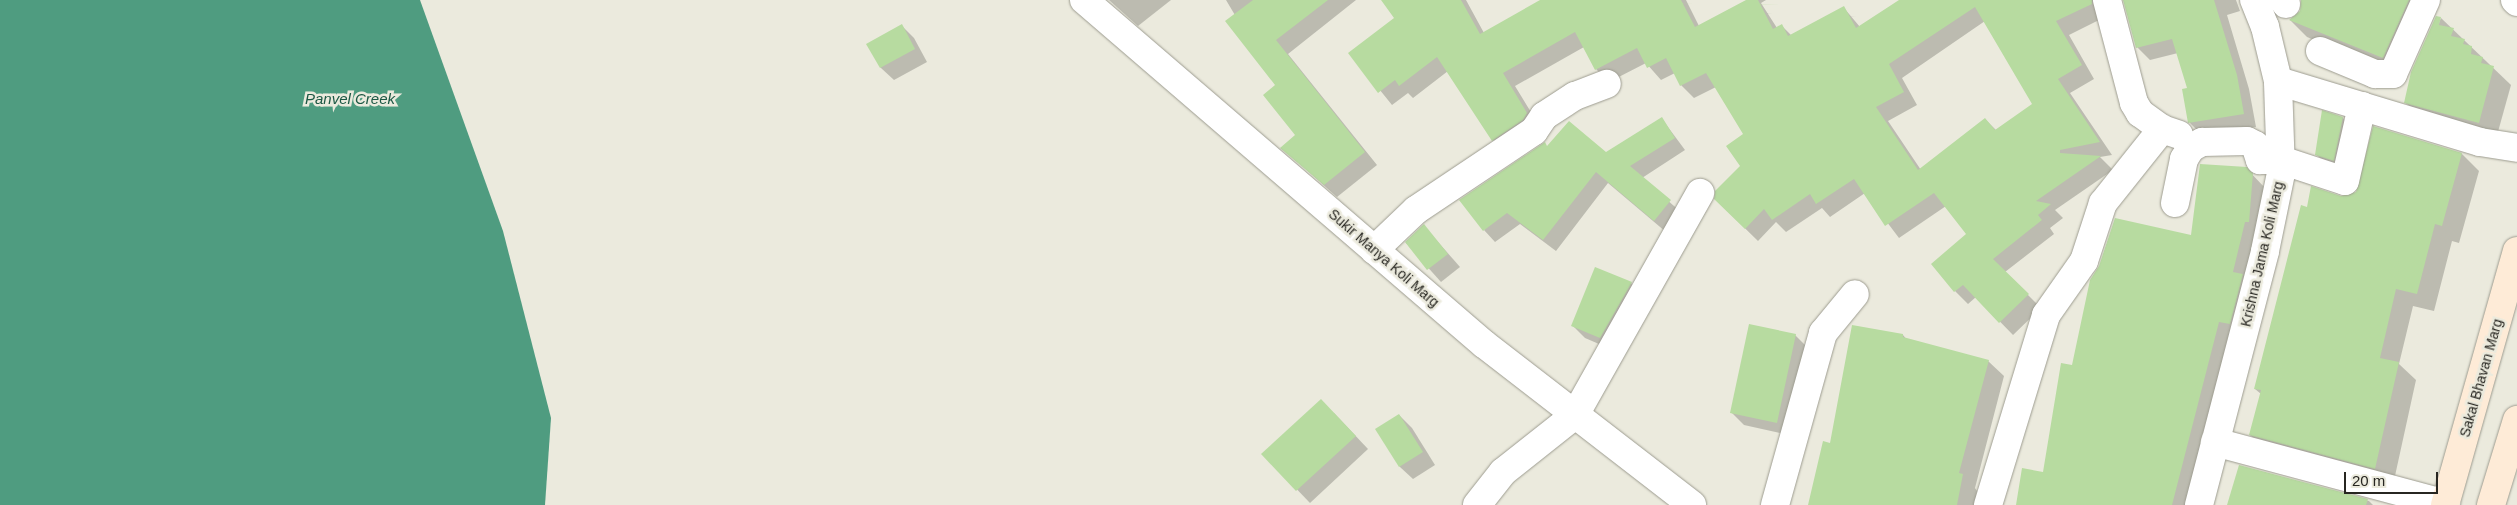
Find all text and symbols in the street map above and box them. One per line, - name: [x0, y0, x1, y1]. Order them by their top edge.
- water label: Panvel Creek: [305, 90, 395, 108]
- street label: Krishna Jama Koli Marg: [2237, 180, 2287, 328]
- street label: Sukir Manya Koli Marg: [1325, 205, 1443, 311]
- street label: Sakal Bhavan Marg: [2456, 317, 2506, 439]
- scale bar: [2347, 462, 2441, 494]
- text: 20 m: [2352, 472, 2385, 489]

